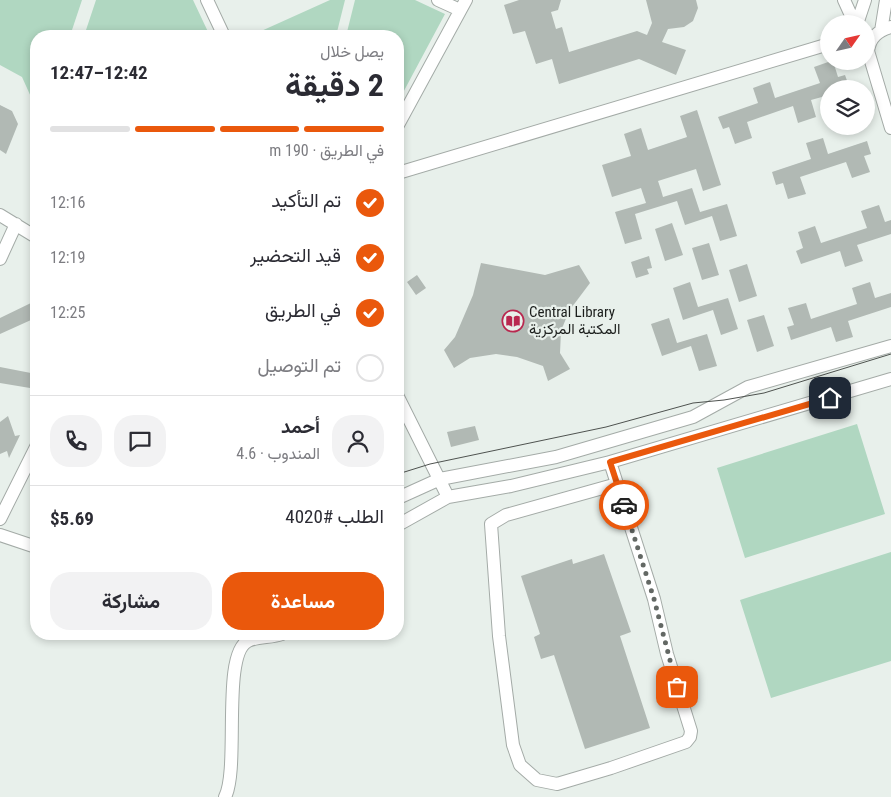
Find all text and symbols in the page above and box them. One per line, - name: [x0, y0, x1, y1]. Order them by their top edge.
- north arrow: [820, 15, 875, 70]
- map controls: [820, 15, 875, 135]
- text: يصل خلال: [320, 42, 384, 61]
- text: 12:42–12:47: [50, 61, 148, 84]
- text: 2 دقيقة: [285, 66, 384, 104]
- button: layers: [820, 80, 875, 135]
- text: في الطريق · 190 m: [269, 141, 384, 160]
- text: تم التأكيد: [271, 189, 341, 212]
- icon: check: [356, 189, 384, 217]
- text: 12:16: [50, 193, 85, 212]
- text: قيد التحضير: [250, 244, 341, 267]
- icon: check: [356, 244, 384, 272]
- text: 12:19: [50, 248, 85, 267]
- text: في الطريق: [265, 299, 341, 322]
- icon: check: [356, 299, 384, 327]
- text: 12:25: [50, 303, 85, 322]
- place label: Central Library المكتبة المركزية: [529, 303, 621, 338]
- library icon: Central Library المكتبة المركزية: [501, 309, 525, 333]
- text: تم التوصيل: [257, 354, 341, 377]
- pin: [809, 377, 851, 419]
- icon: home: [816, 384, 844, 412]
- button: phone: [50, 415, 102, 467]
- button: chat: [114, 415, 166, 467]
- text: أحمد: [281, 415, 320, 438]
- button: person: [332, 415, 384, 467]
- text: المندوب · 4.6: [236, 444, 320, 463]
- courier: [599, 480, 649, 530]
- icon: car: [610, 491, 638, 519]
- text: الطلب #4020: [285, 505, 384, 528]
- text: $5.69: [50, 507, 94, 530]
- button: مشاركة: [50, 572, 212, 630]
- button: مساعدة: [222, 572, 384, 630]
- pin: [656, 666, 698, 708]
- icon: bag: [663, 673, 691, 701]

